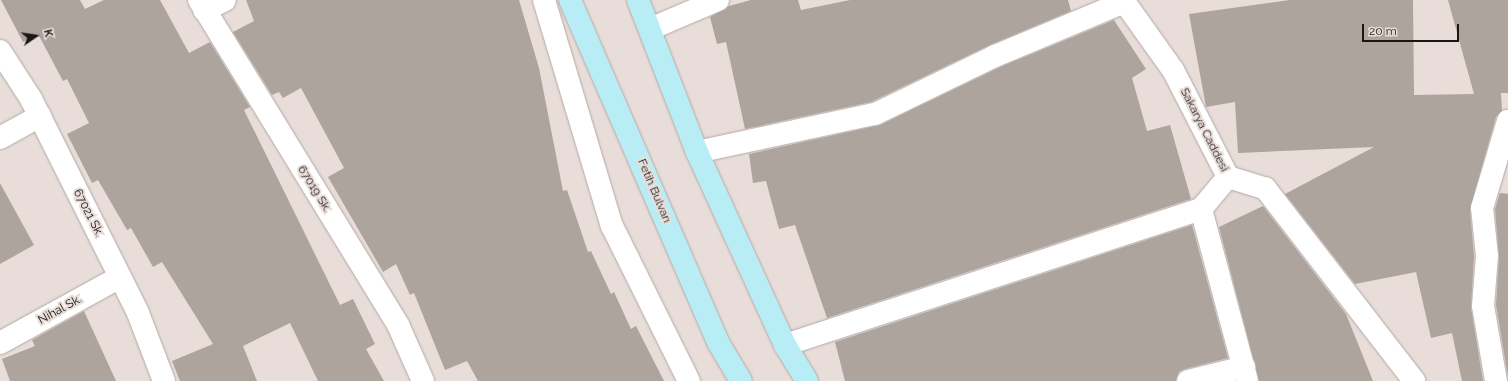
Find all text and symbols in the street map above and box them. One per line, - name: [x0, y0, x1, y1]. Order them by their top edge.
- north arrow: [16, 16, 56, 56]
- scale bar: [1364, 16, 1461, 42]
- text: 20 m: [1369, 24, 1397, 38]
- text: K: [41, 28, 55, 38]
- street label: Sakarya Caddesi: [1177, 86, 1231, 174]
- street label: Fetih Bulvarı: [634, 157, 674, 225]
- street label: 67019 Sk.: [294, 163, 334, 215]
- street label: 67021 Sk.: [70, 187, 106, 239]
- street label: Nihal Sk.: [36, 292, 84, 328]

